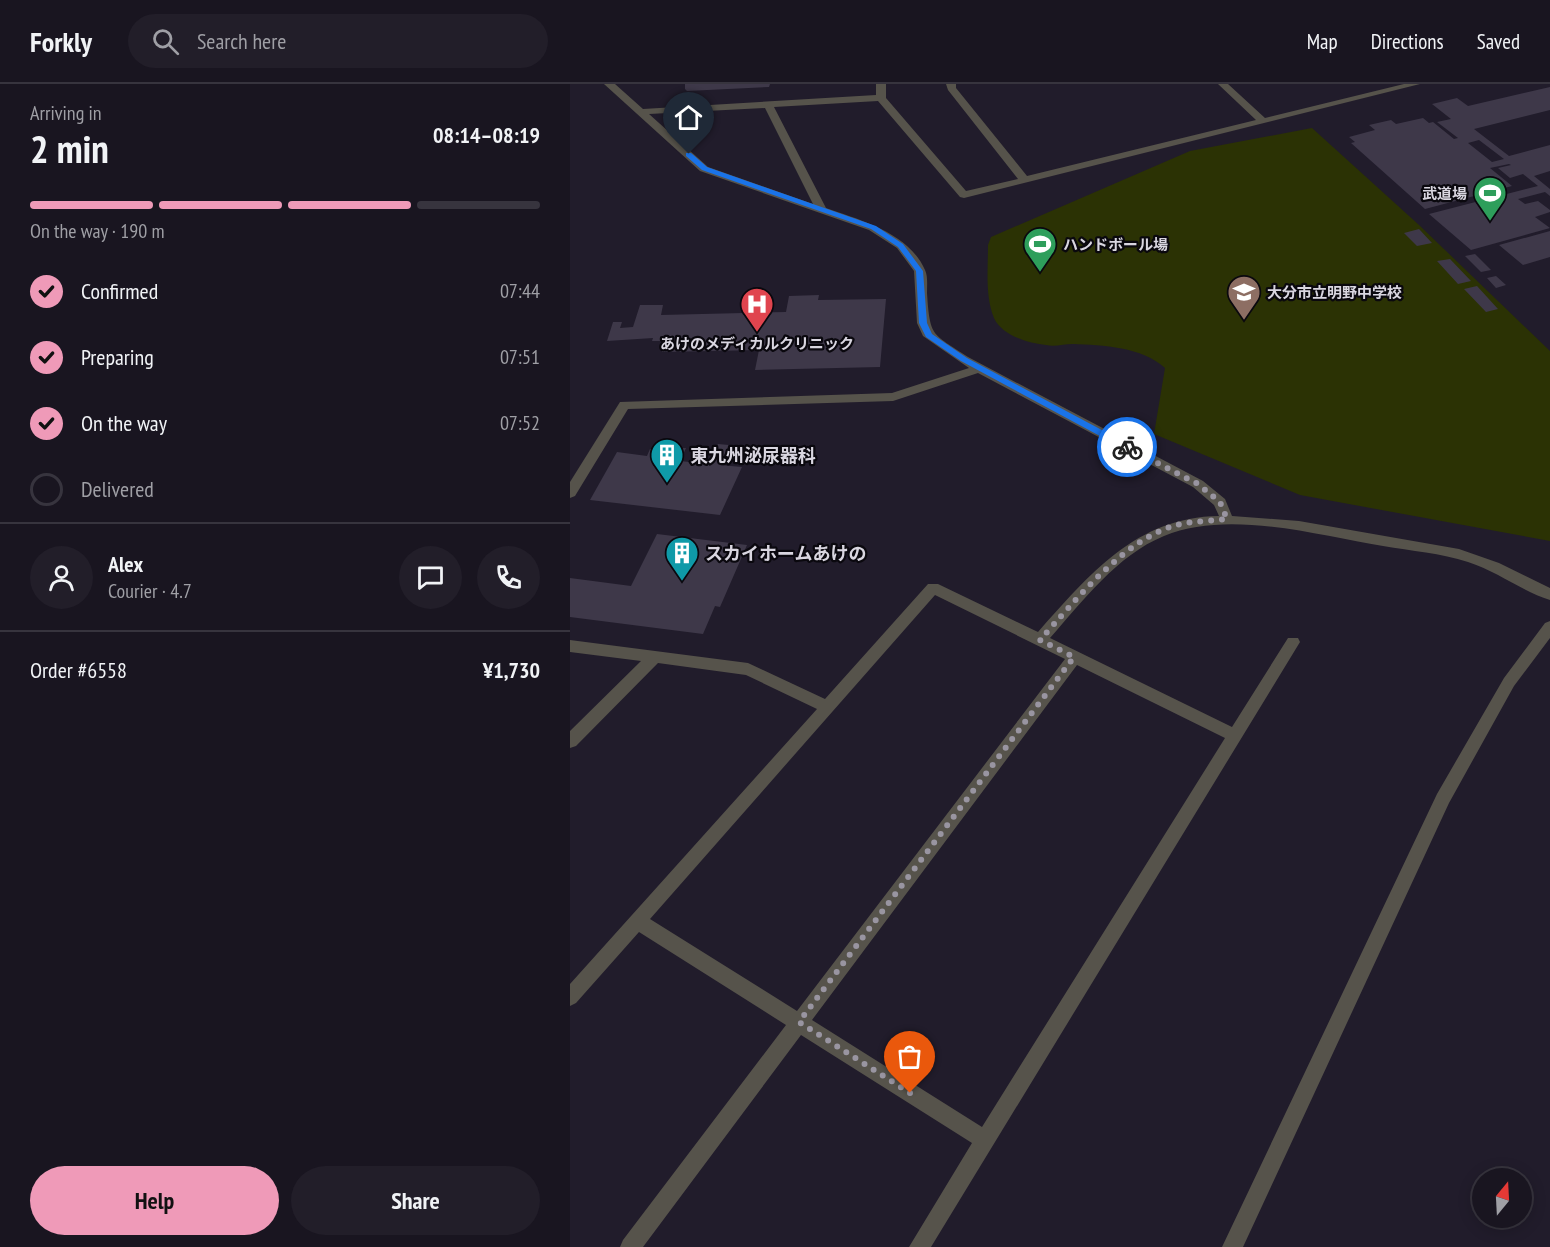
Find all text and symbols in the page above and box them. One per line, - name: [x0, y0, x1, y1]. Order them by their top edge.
- search box: [128, 14, 548, 68]
- text: Forkly: [30, 23, 92, 60]
- icon: search: [149, 25, 182, 58]
- text: Search here: [197, 27, 286, 55]
- text: Map: [1307, 28, 1338, 55]
- text: Directions: [1371, 28, 1444, 55]
- text: Saved: [1477, 28, 1520, 55]
- pin: [663, 92, 714, 154]
- text: Arriving in: [30, 100, 102, 126]
- icon: home: [672, 101, 705, 134]
- text: 08:14–08:19: [433, 121, 540, 149]
- text: 2 min: [30, 123, 109, 174]
- sports icon: 武道場: [1472, 175, 1508, 222]
- place label: 武道場: [1422, 184, 1467, 203]
- text: On the way · 190 m: [30, 218, 165, 244]
- sports icon: ハンドボール場: [1022, 226, 1058, 273]
- place label: ハンドボール場: [1063, 235, 1168, 254]
- school or university icon: 大分市立明野中学校: [1226, 274, 1262, 321]
- icon: check: [30, 275, 63, 308]
- text: Confirmed: [81, 277, 158, 305]
- text: 07:44: [500, 278, 540, 304]
- place label: 大分市立明野中学校: [1267, 283, 1402, 302]
- hospital icon: あけのメディカルクリニック: [739, 286, 775, 333]
- place label: あけのメディカルクリニック: [660, 334, 854, 353]
- icon: check: [30, 341, 63, 374]
- text: Preparing: [81, 343, 154, 371]
- text: 07:51: [500, 344, 540, 370]
- icon: check: [30, 407, 63, 440]
- text: On the way: [81, 409, 167, 437]
- text: 07:52: [500, 410, 540, 436]
- courier: [1097, 417, 1157, 477]
- icon: bike: [1111, 431, 1144, 464]
- building icon: 東九州泌尿器科: [649, 437, 685, 484]
- place label: 東九州泌尿器科: [690, 444, 816, 467]
- text: Delivered: [81, 475, 154, 503]
- building icon: スカイホームあけの: [664, 535, 700, 582]
- place label: スカイホームあけの: [705, 542, 866, 565]
- button: person: [30, 546, 93, 609]
- button: chat: [399, 546, 462, 609]
- button: phone: [477, 546, 540, 609]
- text: Alex: [108, 550, 143, 578]
- text: Courier · 4.7: [108, 578, 192, 604]
- text: Order #6558: [30, 656, 127, 684]
- text: ¥1,730: [483, 656, 540, 684]
- pin: [884, 1031, 935, 1093]
- icon: bag: [893, 1040, 926, 1073]
- button: Help: [30, 1166, 279, 1235]
- button: Share: [291, 1166, 540, 1235]
- north arrow: [1472, 1168, 1532, 1228]
- map controls: [1472, 1168, 1532, 1228]

